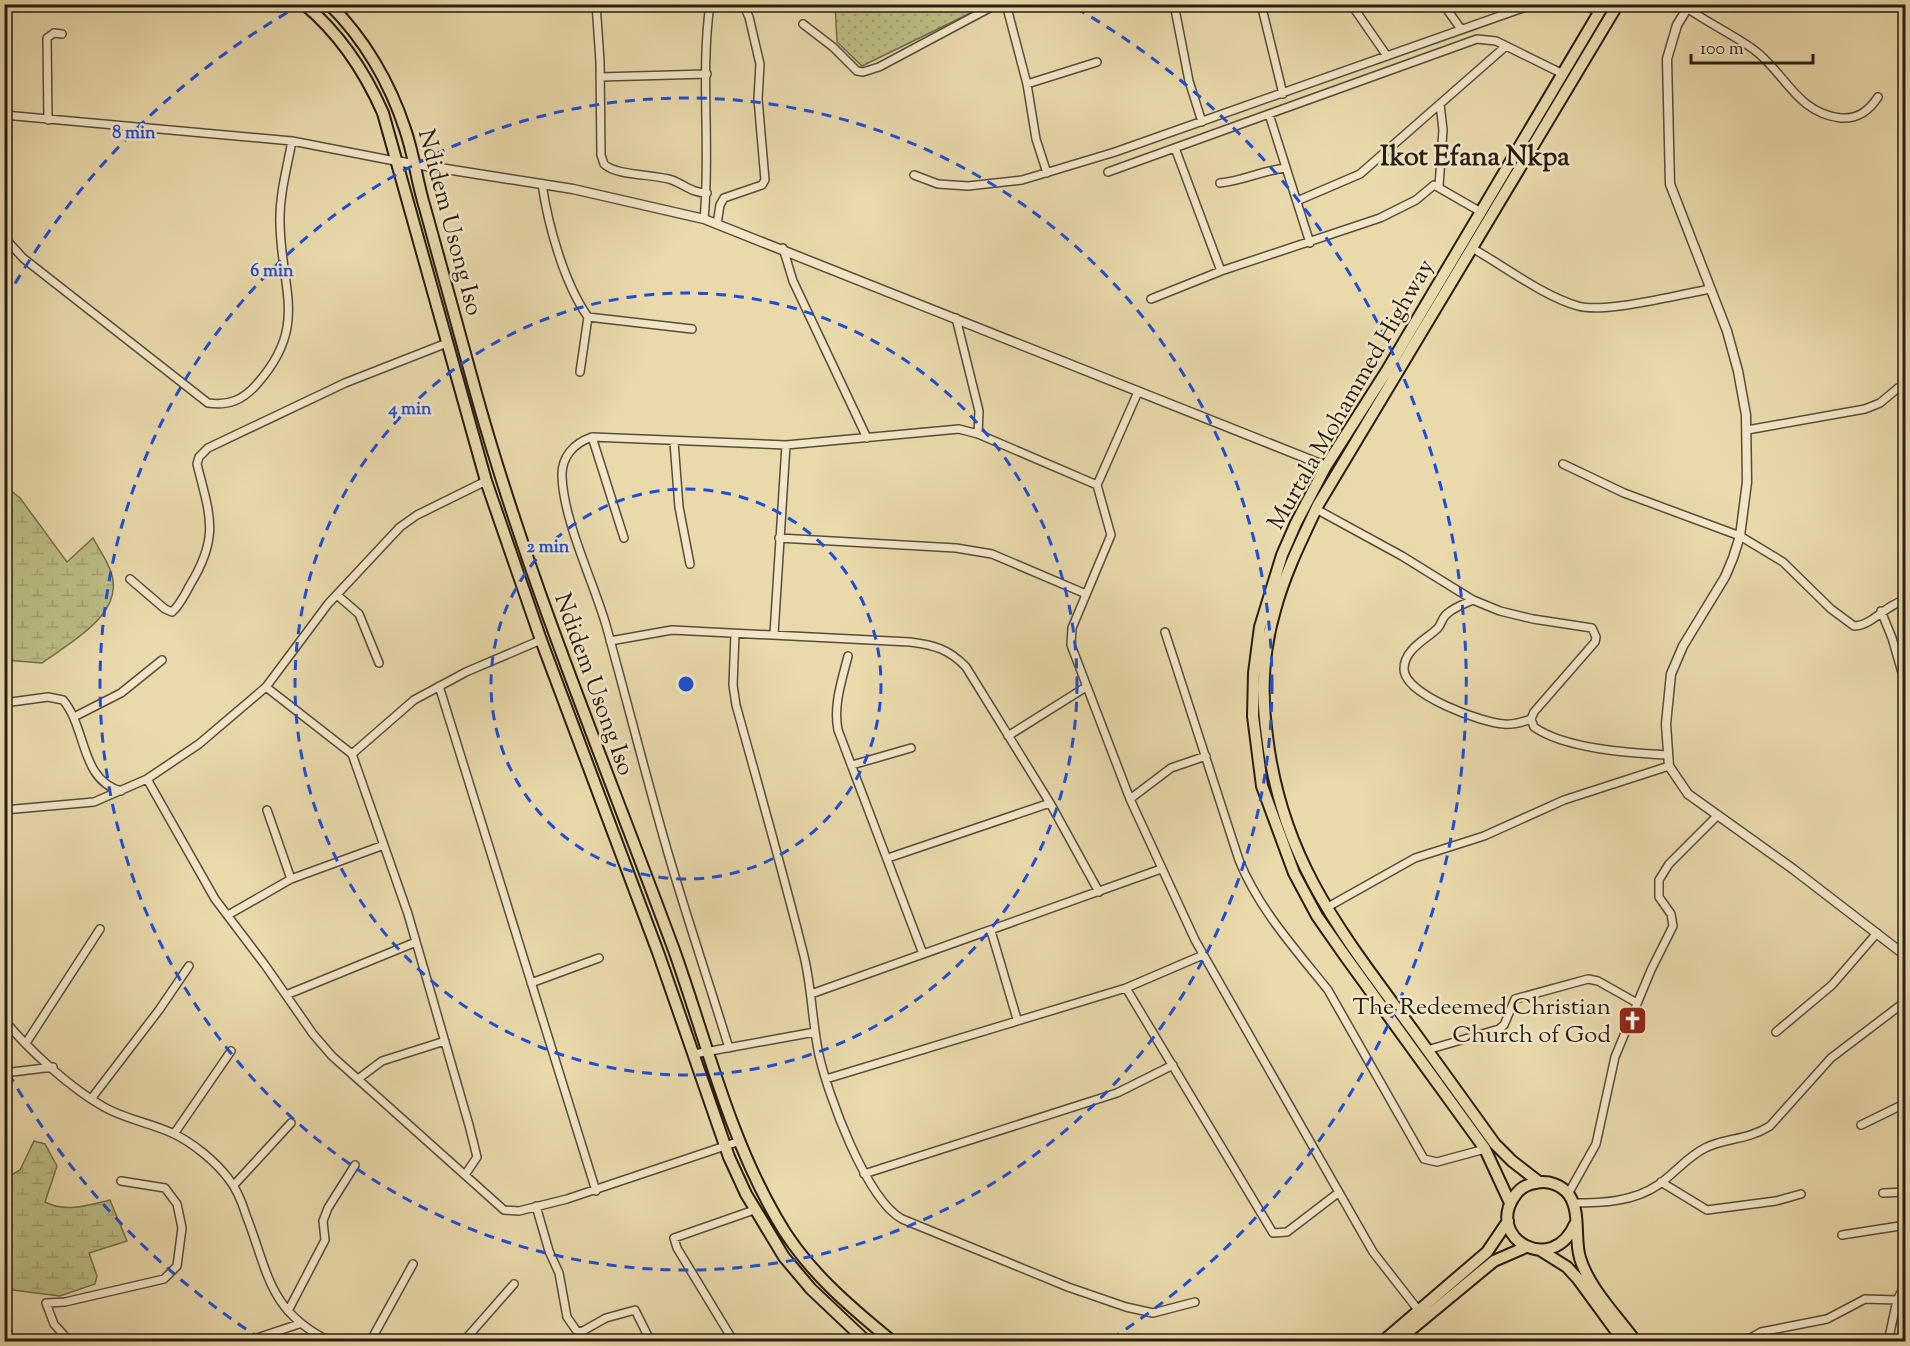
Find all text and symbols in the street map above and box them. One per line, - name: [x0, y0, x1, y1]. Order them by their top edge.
- scale bar: [1691, 27, 1812, 65]
- text: 100 m: [1700, 37, 1744, 63]
- text: 8 min: [112, 121, 156, 147]
- street label: Ndidem Usong Iso: [408, 125, 490, 320]
- district label: Ikot Efana Nkpa: [1380, 139, 1570, 178]
- street label: Murtala Mohammed Highway: [1260, 253, 1443, 537]
- text: 6 min: [250, 259, 294, 285]
- text: 4 min: [387, 397, 432, 423]
- text: 2 min: [527, 535, 570, 561]
- street label: Ndidem Usong Iso: [544, 589, 642, 781]
- centre of rings: [676, 674, 696, 694]
- place label: The Redeemed Christian Church of God: [1352, 991, 1611, 1053]
- church icon: The Redeemed Christian Church of God: [1616, 1004, 1648, 1036]

